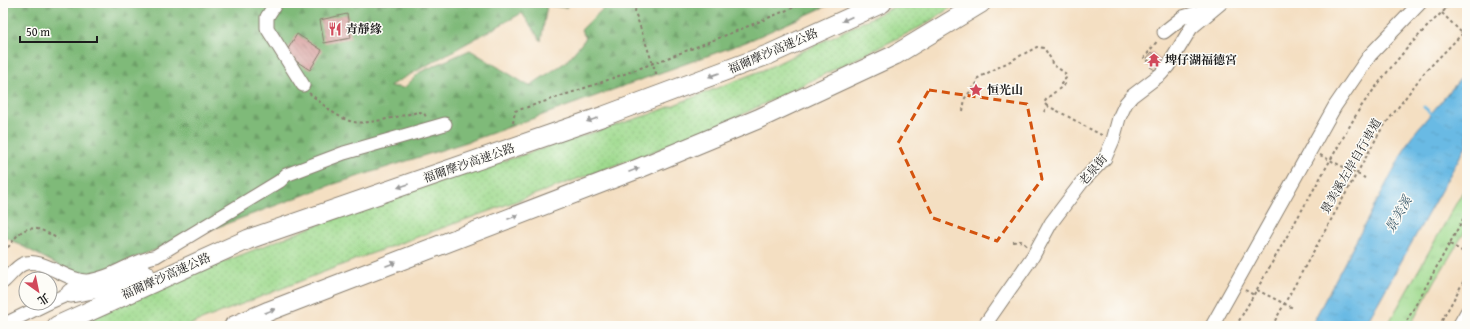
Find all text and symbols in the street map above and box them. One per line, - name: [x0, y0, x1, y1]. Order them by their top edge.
- one-way arrow: [841, 16, 852, 22]
- scale bar: [20, 18, 97, 44]
- place label: 青靜緣: [346, 20, 382, 37]
- restaurant icon: 青靜緣: [327, 21, 343, 37]
- text: 50 m: [26, 23, 50, 40]
- street label: 福爾摩沙高速公路: [725, 24, 820, 77]
- place label: 埤仔湖福德宮: [1165, 51, 1237, 68]
- temple icon: 埤仔湖福德宮: [1146, 52, 1162, 68]
- one-way arrow: [707, 73, 719, 79]
- place label: 恒光山: [987, 81, 1023, 98]
- place icon: 恒光山: [968, 82, 984, 98]
- street label: 景美溪左岸自行車道: [1316, 115, 1385, 217]
- one-way arrow: [586, 118, 598, 124]
- street label: 福爾摩沙高速公路: [421, 139, 517, 186]
- street label: 老泉街: [1075, 150, 1111, 189]
- one-way arrow: [629, 167, 640, 173]
- one-way arrow: [397, 183, 409, 189]
- water label: 景美溪: [1380, 191, 1417, 236]
- one-way arrow: [507, 213, 519, 219]
- street label: 福爾摩沙高速公路: [118, 248, 213, 303]
- one-way arrow: [386, 260, 398, 266]
- north arrow: [18, 271, 58, 311]
- text: 北: [34, 290, 52, 309]
- one-way arrow: [265, 307, 277, 313]

